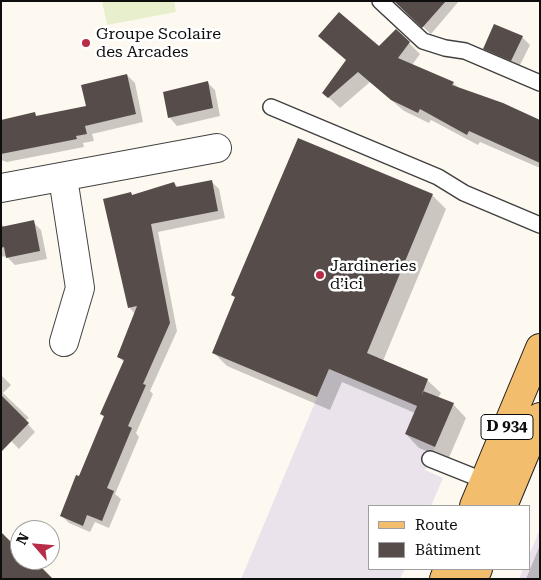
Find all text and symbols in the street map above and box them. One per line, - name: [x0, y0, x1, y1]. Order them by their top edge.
- place label: Groupe Scolaire des Arcades: [96, 24, 221, 62]
- marker: Groupe Scolaire des Arcades: [80, 37, 92, 49]
- place label: Jardineries d’ici: [330, 256, 416, 294]
- marker: Jardineries d’ici: [314, 269, 326, 281]
- road number: D 934: [481, 414, 533, 440]
- legend: [368, 505, 531, 570]
- text: Route: [415, 516, 457, 534]
- north arrow: [10, 520, 60, 570]
- text: N: [13, 530, 32, 547]
- text: Bâtiment: [415, 541, 481, 559]

